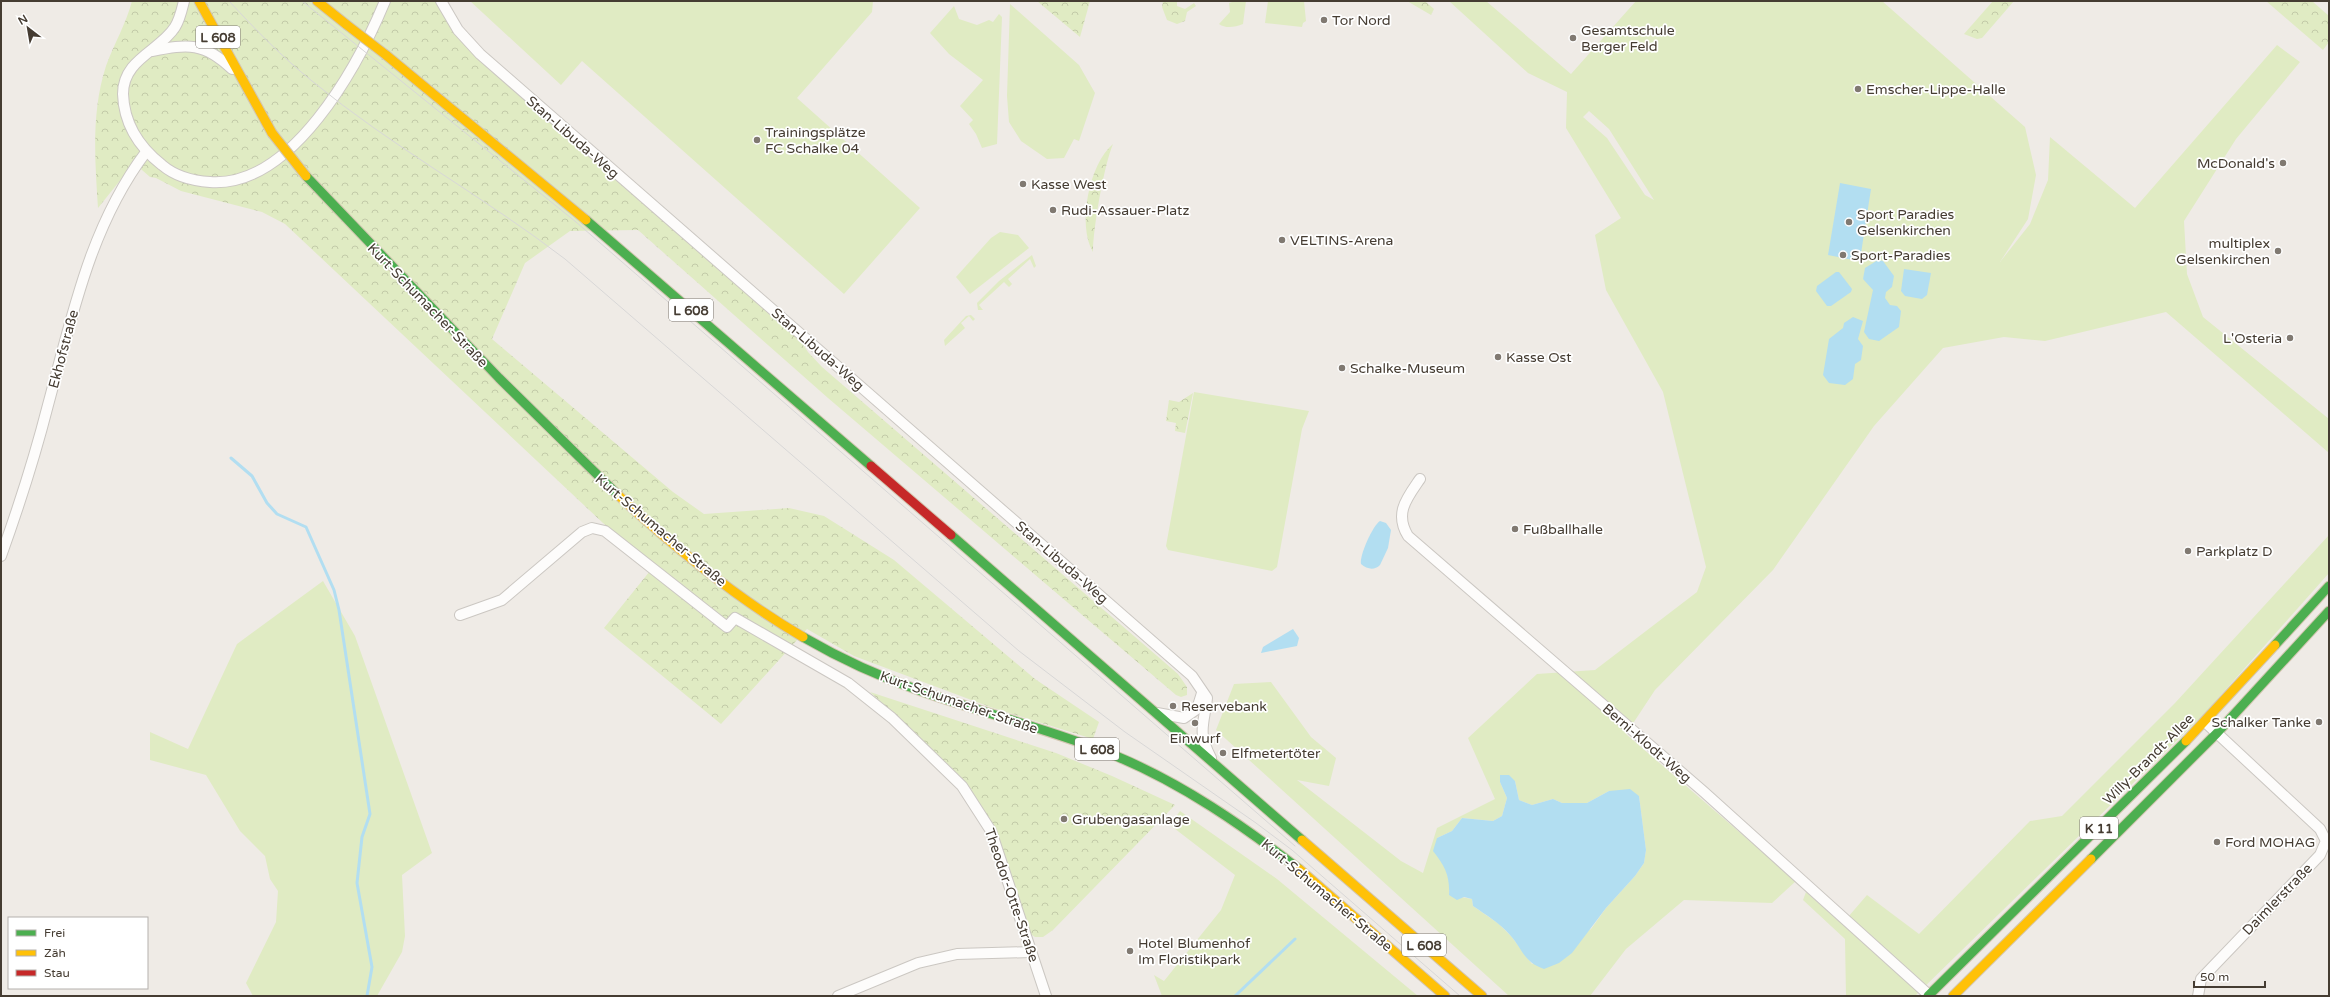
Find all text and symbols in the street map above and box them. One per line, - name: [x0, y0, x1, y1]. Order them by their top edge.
- north arrow: [8, 8, 48, 48]
- text: N: [16, 12, 30, 28]
- place label: Tor Nord: [1332, 12, 1391, 29]
- marker: Tor Nord: [1319, 15, 1329, 25]
- place label: Gesamtschule Berger Feld: [1581, 22, 1675, 55]
- road number: L 608: [196, 26, 240, 48]
- marker: Gesamtschule Berger Feld: [1568, 33, 1578, 43]
- place label: Emscher-Lippe-Halle: [1866, 81, 2006, 98]
- marker: Emscher-Lippe-Halle: [1853, 84, 1863, 94]
- street label: Stan-Libuda-Weg: [523, 92, 623, 182]
- place label: Trainingsplätze FC Schalke 04: [765, 124, 866, 157]
- marker: Trainingsplätze FC Schalke 04: [752, 135, 762, 145]
- place label: McDonald's: [2197, 155, 2275, 172]
- marker: McDonald's: [2278, 158, 2288, 168]
- place label: Kasse West: [1031, 176, 1107, 193]
- marker: Kasse West: [1018, 179, 1028, 189]
- place label: Rudi-Assauer-Platz: [1061, 202, 1189, 219]
- marker: Rudi-Assauer-Platz: [1048, 205, 1058, 215]
- place label: Sport Paradies Gelsenkirchen: [1857, 206, 1955, 239]
- marker: Sport Paradies Gelsenkirchen: [1844, 217, 1854, 227]
- place label: VELTINS-Arena: [1290, 232, 1393, 249]
- marker: VELTINS-Arena: [1277, 235, 1287, 245]
- place label: multiplex Gelsenkirchen: [2176, 235, 2270, 268]
- street label: Kurt-Schumacher-Straße: [364, 240, 491, 371]
- marker: multiplex Gelsenkirchen: [2273, 246, 2283, 256]
- place label: Sport-Paradies: [1851, 247, 1951, 264]
- marker: Sport-Paradies: [1838, 250, 1848, 260]
- road number: L 608: [669, 299, 713, 321]
- street label: Stan-Libuda-Weg: [768, 304, 868, 394]
- street label: Ekhofstraße: [45, 308, 82, 390]
- place label: L'Osteria: [2223, 330, 2282, 347]
- marker: L'Osteria: [2285, 333, 2295, 343]
- place label: Kasse Ost: [1506, 349, 1572, 366]
- marker: Kasse Ost: [1493, 352, 1503, 362]
- place label: Schalke-Museum: [1350, 360, 1465, 377]
- marker: Schalke-Museum: [1337, 363, 1347, 373]
- street label: Kurt-Schumacher-Straße: [592, 471, 730, 590]
- street label: Stan-Libuda-Weg: [1012, 517, 1112, 607]
- place label: Fußballhalle: [1523, 521, 1603, 538]
- marker: Fußballhalle: [1510, 524, 1520, 534]
- place label: Parkplatz D: [2196, 543, 2272, 560]
- marker: Parkplatz D: [2183, 546, 2193, 556]
- street label: Kurt-Schumacher-Straße: [878, 667, 1040, 738]
- place label: Reservebank: [1181, 698, 1267, 715]
- street label: Berni-Klodt-Weg: [1599, 700, 1695, 787]
- marker: Reservebank: [1168, 701, 1178, 711]
- street label: Willy-Brandt-Allee: [2099, 710, 2197, 808]
- place label: Schalker Tanke: [2211, 714, 2311, 731]
- marker: Schalker Tanke: [2314, 717, 2324, 727]
- marker: Einwurf: [1190, 718, 1200, 728]
- place label: Einwurf: [1169, 730, 1221, 747]
- road number: L 608: [1075, 738, 1119, 760]
- place label: Elfmetertöter: [1231, 745, 1321, 762]
- marker: Elfmetertöter: [1218, 748, 1228, 758]
- place label: Grubengasanlage: [1072, 811, 1190, 828]
- marker: Grubengasanlage: [1059, 814, 1069, 824]
- road number: K 11: [2080, 817, 2118, 839]
- street label: Theodor-Otte-Straße: [981, 826, 1042, 964]
- place label: Ford MOHAG: [2225, 834, 2315, 851]
- street label: Kurt-Schumacher-Straße: [1258, 836, 1396, 955]
- marker: Ford MOHAG: [2212, 837, 2222, 847]
- street label: Daimlerstraße: [2239, 860, 2316, 939]
- legend: [8, 917, 148, 989]
- text: Frei: [44, 926, 65, 940]
- road number: L 608: [1402, 934, 1446, 956]
- place label: Hotel Blumenhof Im Floristikpark: [1138, 935, 1251, 968]
- text: Zäh: [44, 946, 66, 960]
- marker: Hotel Blumenhof Im Floristikpark: [1125, 946, 1135, 956]
- scale bar: [2194, 963, 2265, 989]
- text: Stau: [44, 966, 70, 980]
- text: 50 m: [2200, 970, 2229, 984]

